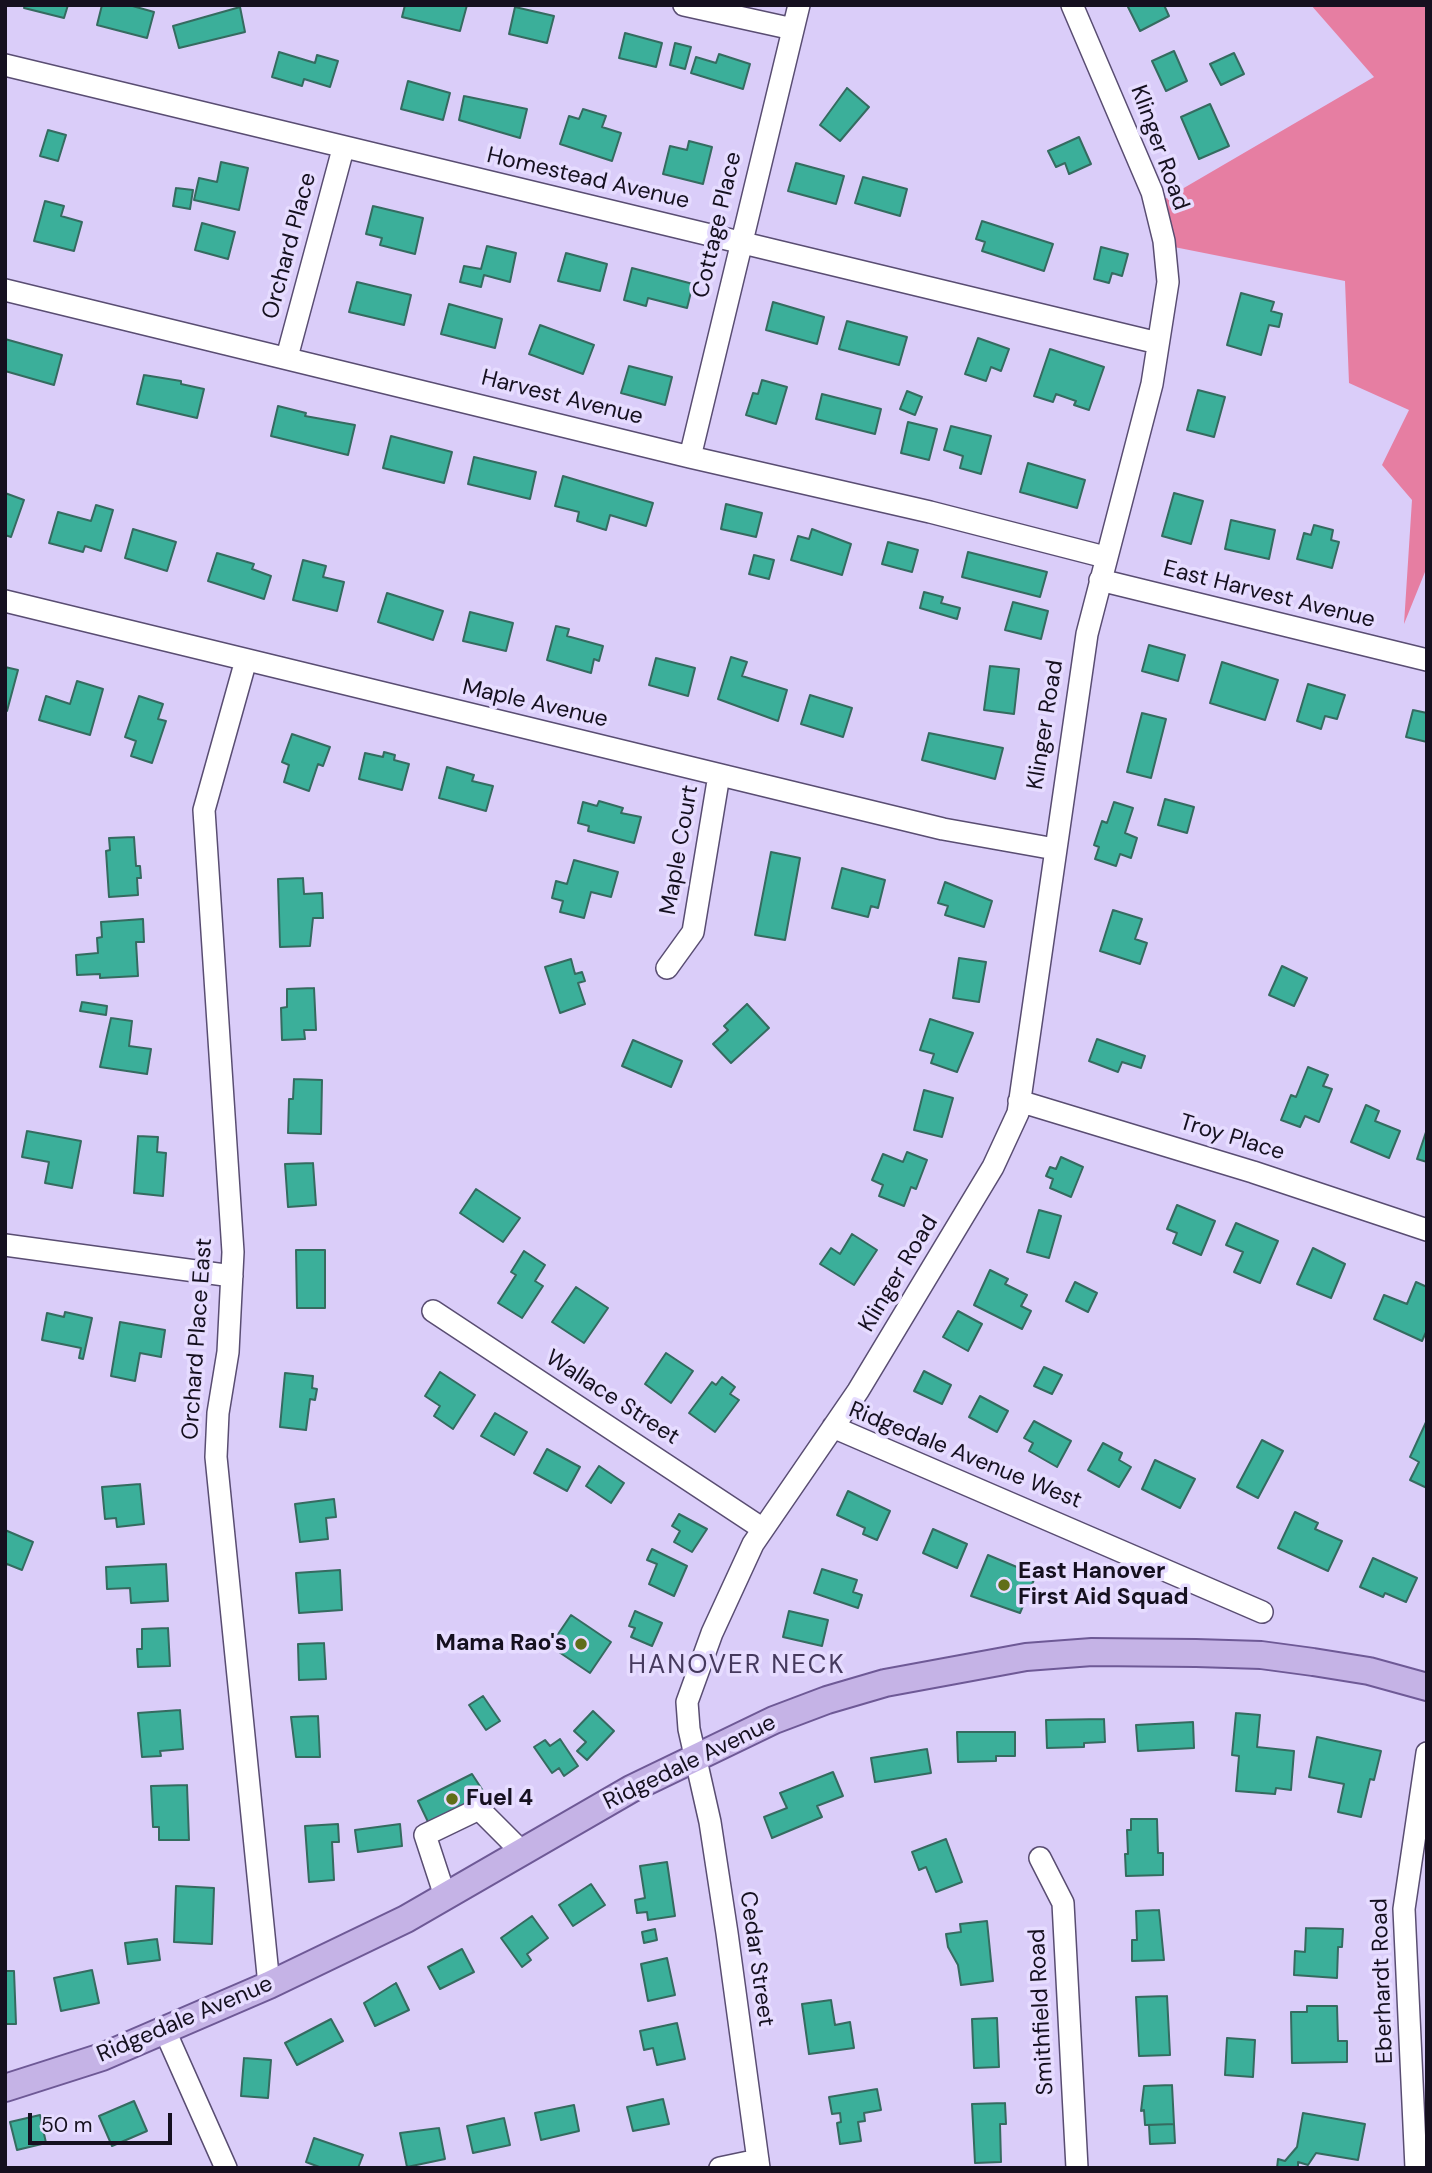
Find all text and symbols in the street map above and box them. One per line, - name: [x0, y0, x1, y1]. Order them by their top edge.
- street label: Klinger Road: [1124, 82, 1194, 214]
- street label: Homestead Avenue: [484, 142, 692, 216]
- street label: Cottage Place: [688, 149, 748, 301]
- street label: Orchard Place: [257, 170, 323, 322]
- street label: Harvest Avenue: [478, 365, 646, 431]
- street label: East Harvest Avenue: [1160, 555, 1378, 635]
- street label: Klinger Road: [1022, 658, 1070, 792]
- street label: Maple Avenue: [459, 674, 611, 734]
- street label: Maple Court: [655, 783, 705, 917]
- street label: Troy Place: [1176, 1109, 1288, 1167]
- street label: Klinger Road: [853, 1211, 945, 1337]
- street label: Orchard Place East: [177, 1237, 219, 1441]
- street label: Wallace Street: [540, 1345, 684, 1451]
- street label: Ridgedale Avenue West: [845, 1397, 1085, 1515]
- place label: East Hanover First Aid Squad: [1018, 1558, 1188, 1612]
- marker: East Hanover First Aid Squad: [996, 1577, 1012, 1593]
- place label: Mama Rao's: [436, 1630, 567, 1658]
- marker: Mama Rao's: [573, 1636, 589, 1652]
- district label: HANOVER NECK: [630, 1650, 844, 1682]
- street label: Ridgedale Avenue: [599, 1709, 781, 1817]
- place label: Fuel 4: [466, 1785, 533, 1813]
- marker: Fuel 4: [444, 1791, 460, 1807]
- street label: Cedar Street: [733, 1890, 779, 2028]
- street label: Eberhardt Road: [1366, 1898, 1400, 2064]
- street label: Smithfield Road: [1024, 1928, 1060, 2096]
- street label: Ridgedale Avenue: [93, 1970, 277, 2070]
- scale bar: [32, 2100, 175, 2144]
- text: 50 m: [41, 2111, 92, 2139]

